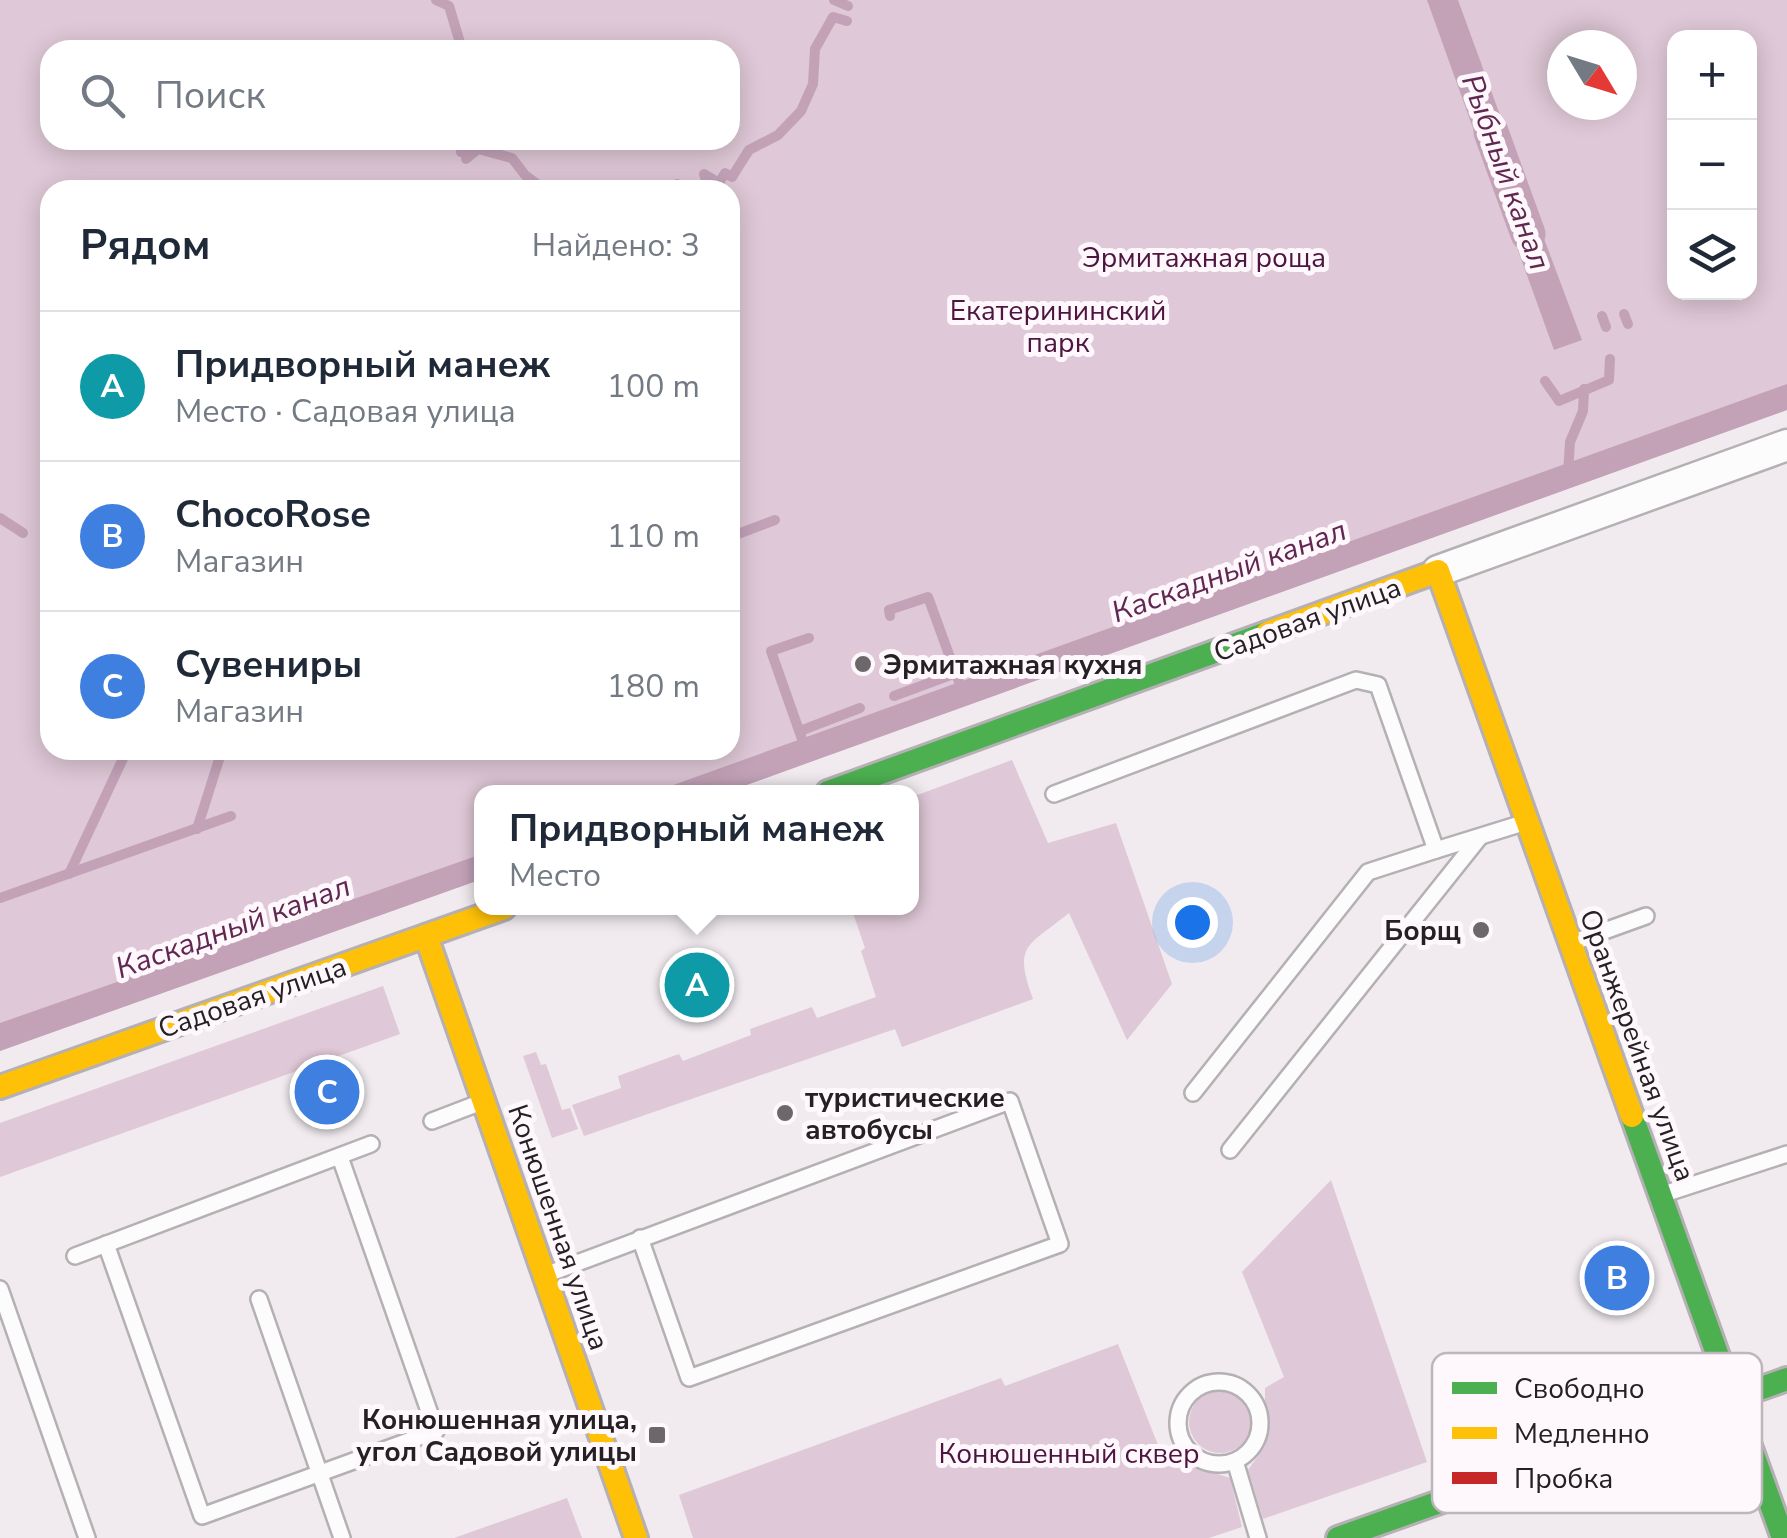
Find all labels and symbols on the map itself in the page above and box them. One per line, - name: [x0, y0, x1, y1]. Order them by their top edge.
- north arrow: [1547, 30, 1637, 120]
- water label: Рыбный канал: [1451, 69, 1560, 276]
- park label: Эрмитажная роща: [1082, 239, 1326, 277]
- park label: Екатерининский парк: [950, 292, 1166, 362]
- water label: Каскадный канал: [1106, 510, 1352, 633]
- street label: Садовая улица: [1208, 568, 1406, 671]
- place label: Эрмитажная кухня: [883, 646, 1142, 684]
- marker: Эрмитажная кухня: [852, 653, 874, 675]
- water label: Каскадный канал: [110, 866, 356, 989]
- your location: [1167, 897, 1218, 948]
- street label: Оранжерейная улица: [1570, 904, 1704, 1187]
- place label: Борщ: [1384, 912, 1461, 950]
- marker: Борщ: [1470, 919, 1492, 941]
- street label: Садовая улица: [153, 948, 352, 1048]
- pin: A: [664, 948, 730, 1022]
- pin: C: [294, 1054, 360, 1130]
- place label: туристические автобусы: [805, 1079, 1005, 1149]
- street label: Конюшенная улица: [498, 1099, 618, 1355]
- marker: туристические автобусы: [774, 1102, 796, 1124]
- pin: B: [1584, 1240, 1650, 1316]
- legend: [1432, 1353, 1762, 1513]
- text: Свободно: [1514, 1370, 1645, 1408]
- place label: Конюшенная улица, угол Садовой улицы: [356, 1401, 637, 1471]
- text: Медленно: [1514, 1415, 1650, 1453]
- marker: Конюшенная улица, угол Садовой улицы: [646, 1424, 668, 1446]
- park label: Конюшенный сквер: [938, 1435, 1200, 1473]
- text: Пробка: [1514, 1460, 1613, 1498]

